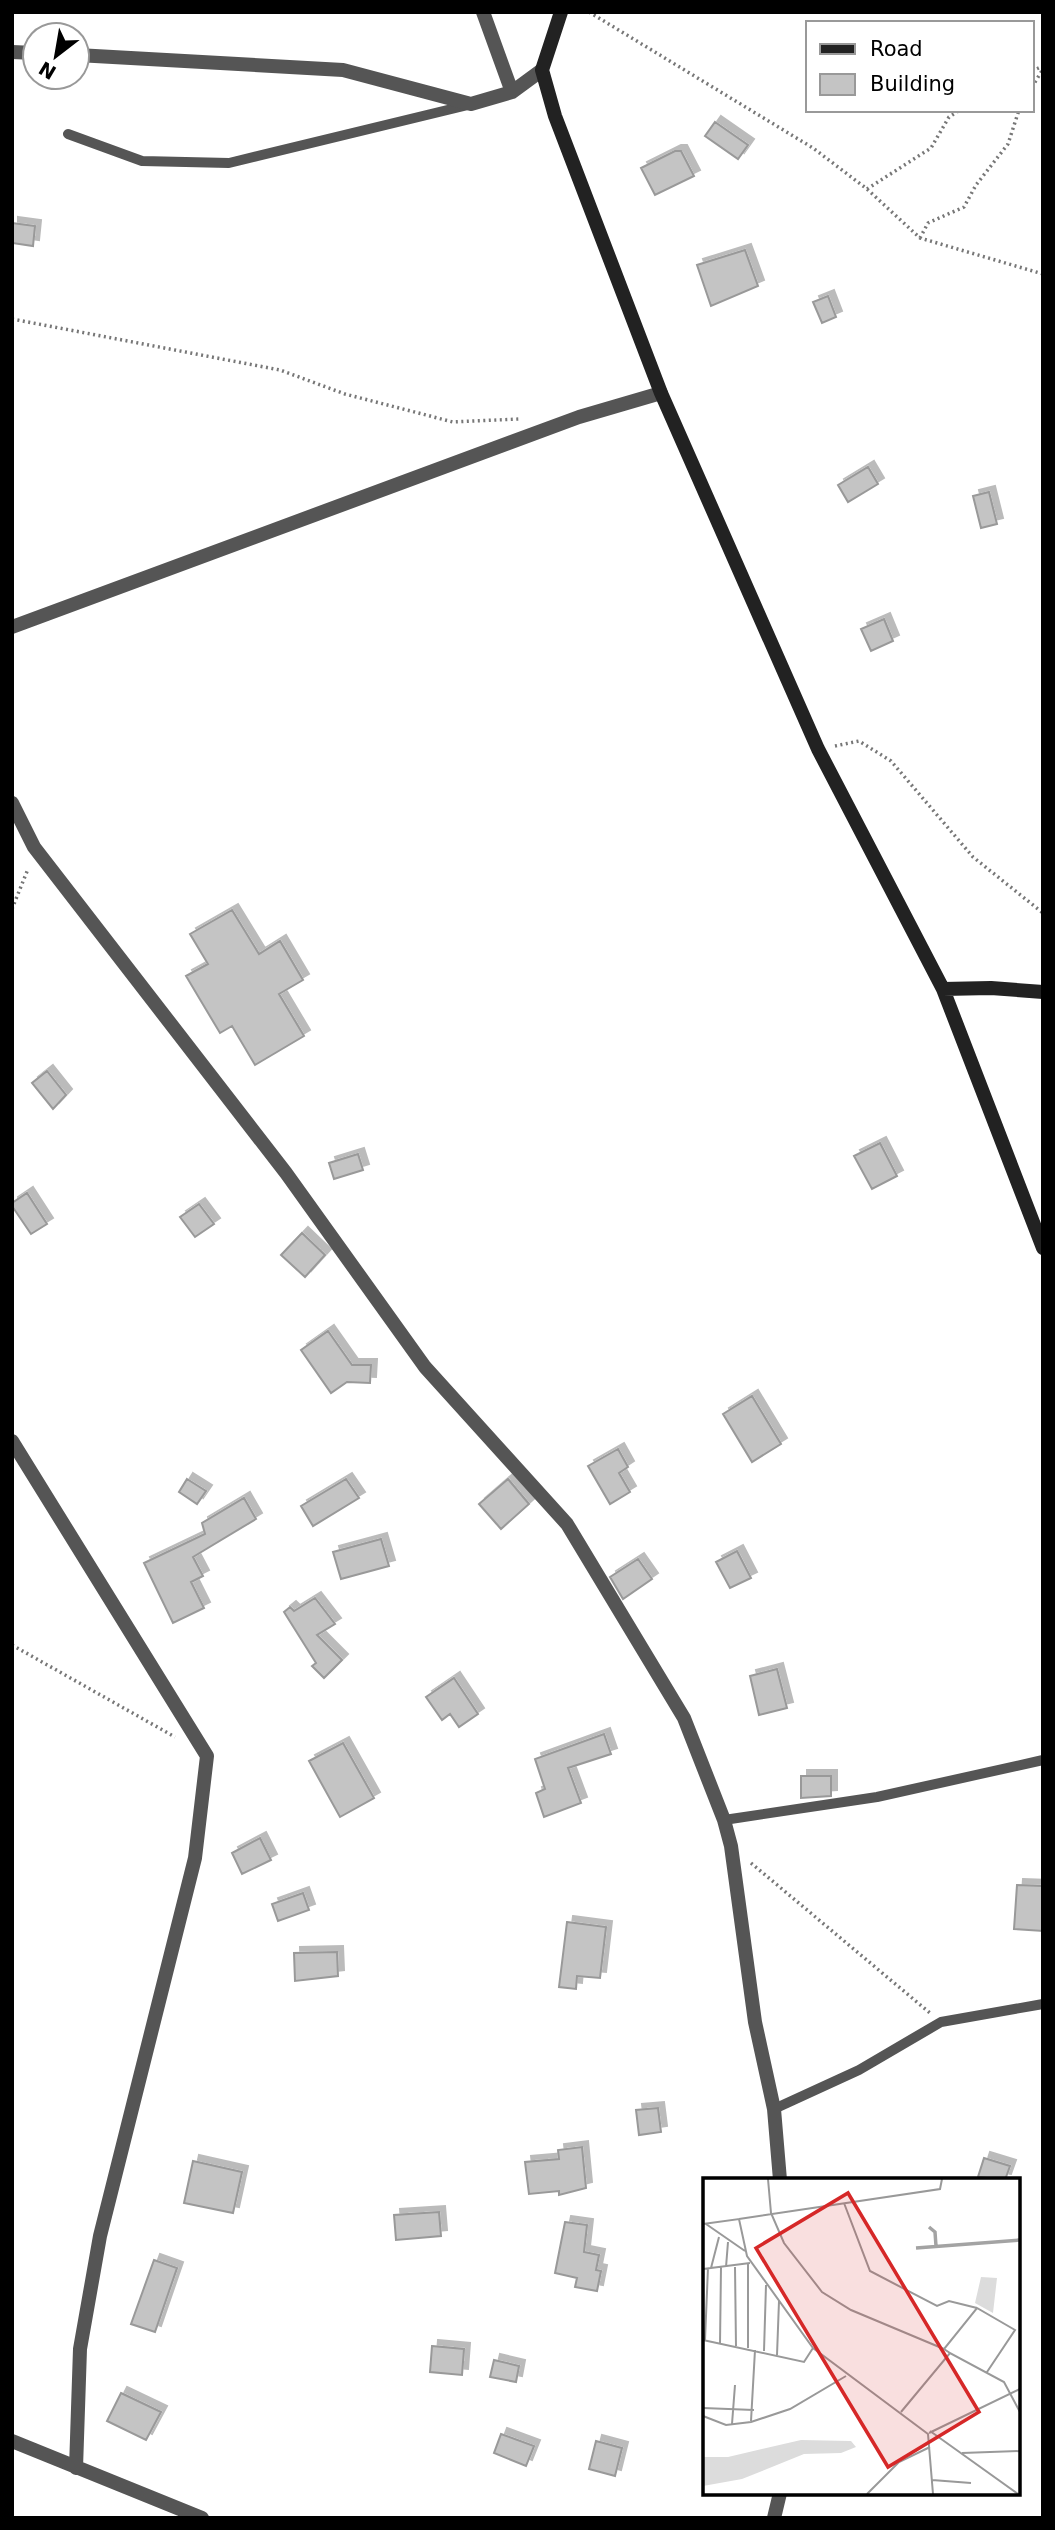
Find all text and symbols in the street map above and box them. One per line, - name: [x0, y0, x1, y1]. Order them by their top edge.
- north arrow: [21, 21, 91, 91]
- legend: [806, 21, 1034, 112]
- text: Road: [870, 37, 923, 61]
- text: N: [35, 57, 60, 84]
- text: Building: [870, 72, 955, 96]
- inset map: [703, 2178, 1020, 2495]

